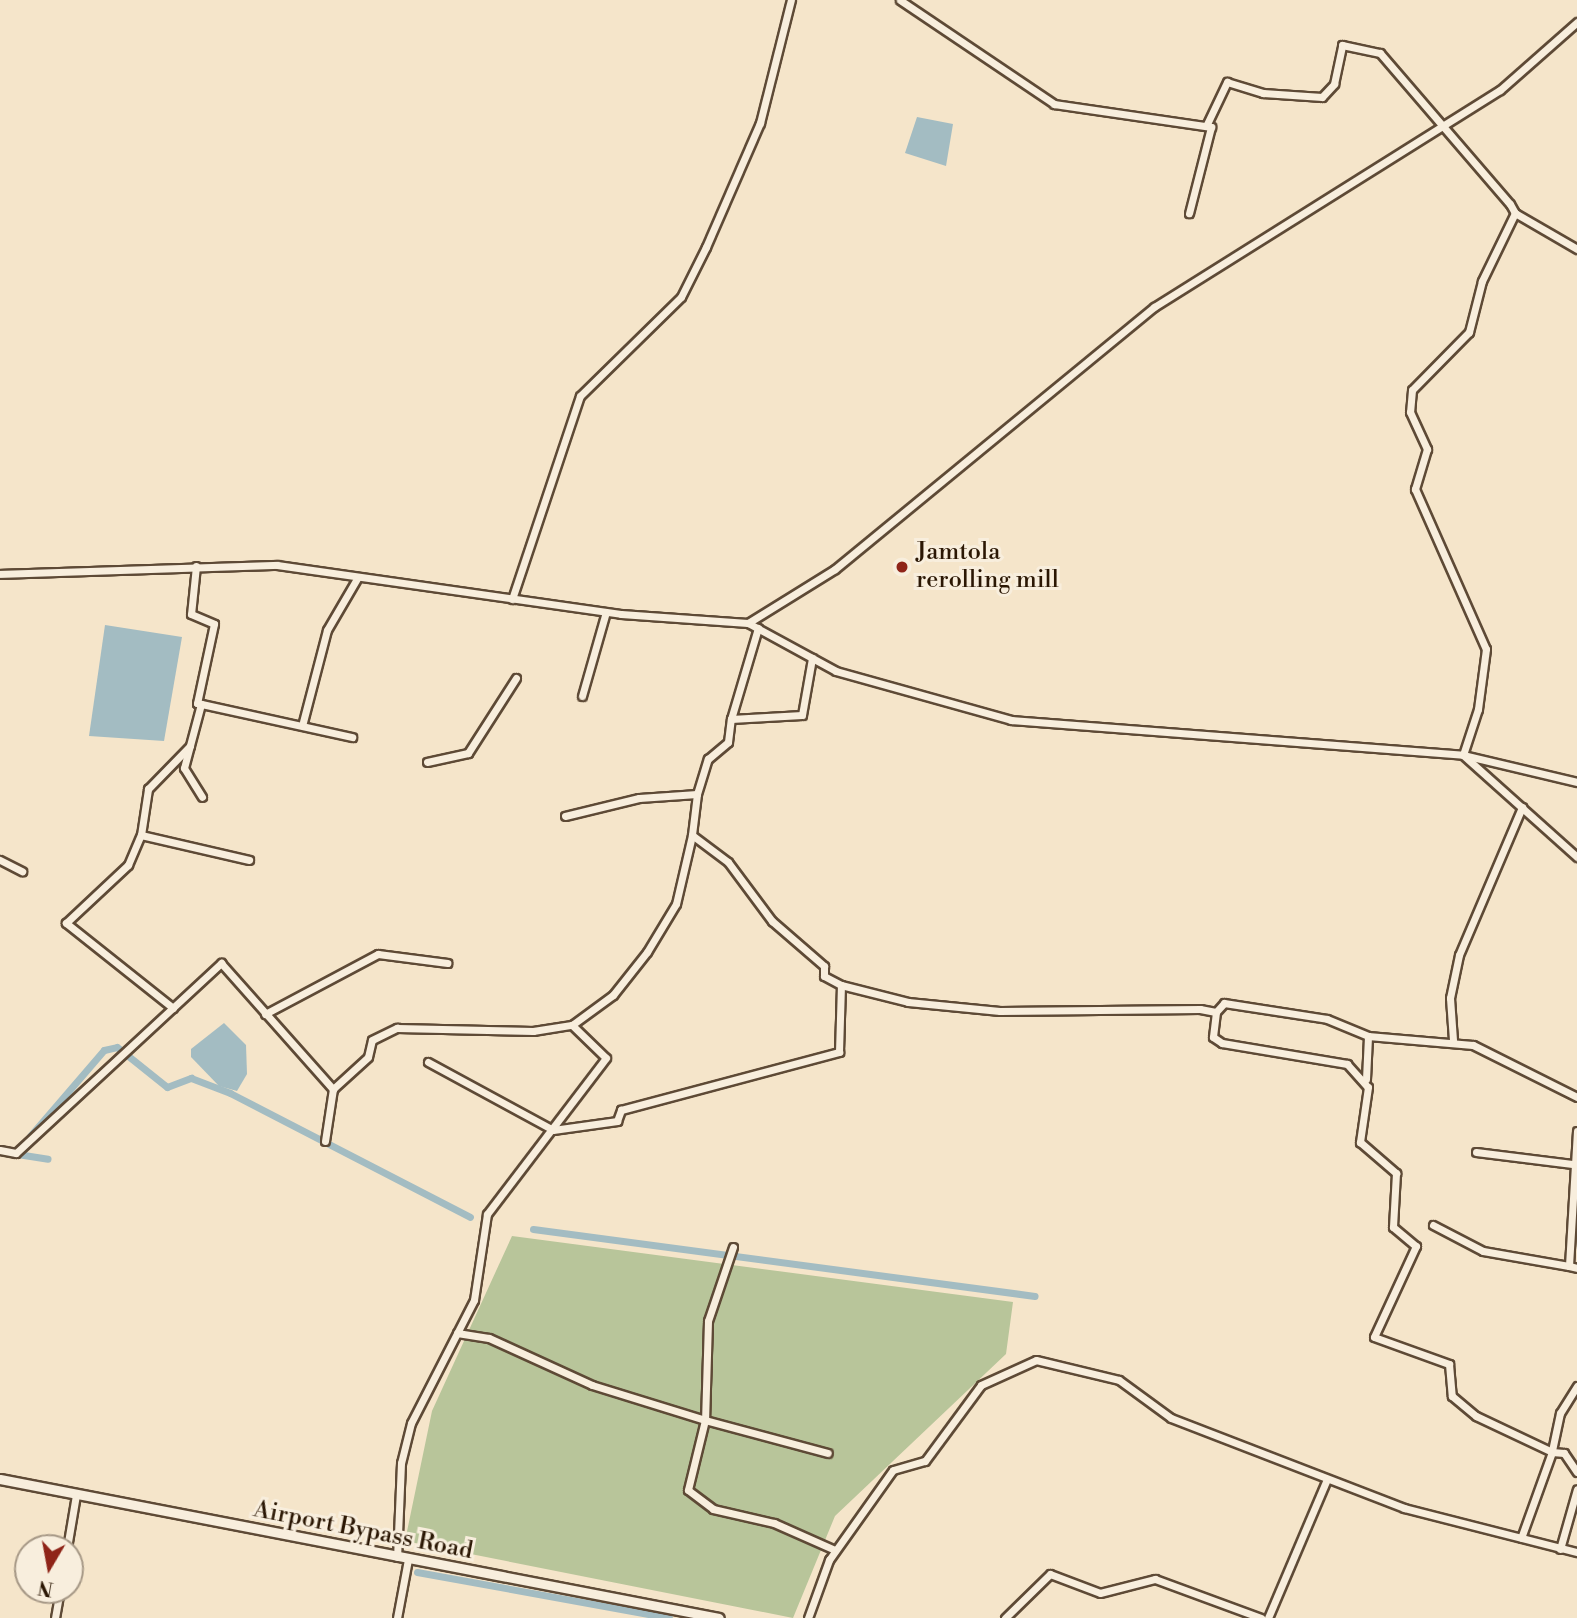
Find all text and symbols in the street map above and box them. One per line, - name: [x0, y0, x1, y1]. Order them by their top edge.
- place label: Jamtola rerolling mill: [916, 539, 1059, 595]
- marker: Jamtola rerolling mill: [894, 559, 910, 575]
- street label: Airport Bypass Road: [251, 1496, 475, 1566]
- north arrow: [14, 1534, 84, 1604]
- text: N: [36, 1575, 55, 1601]

